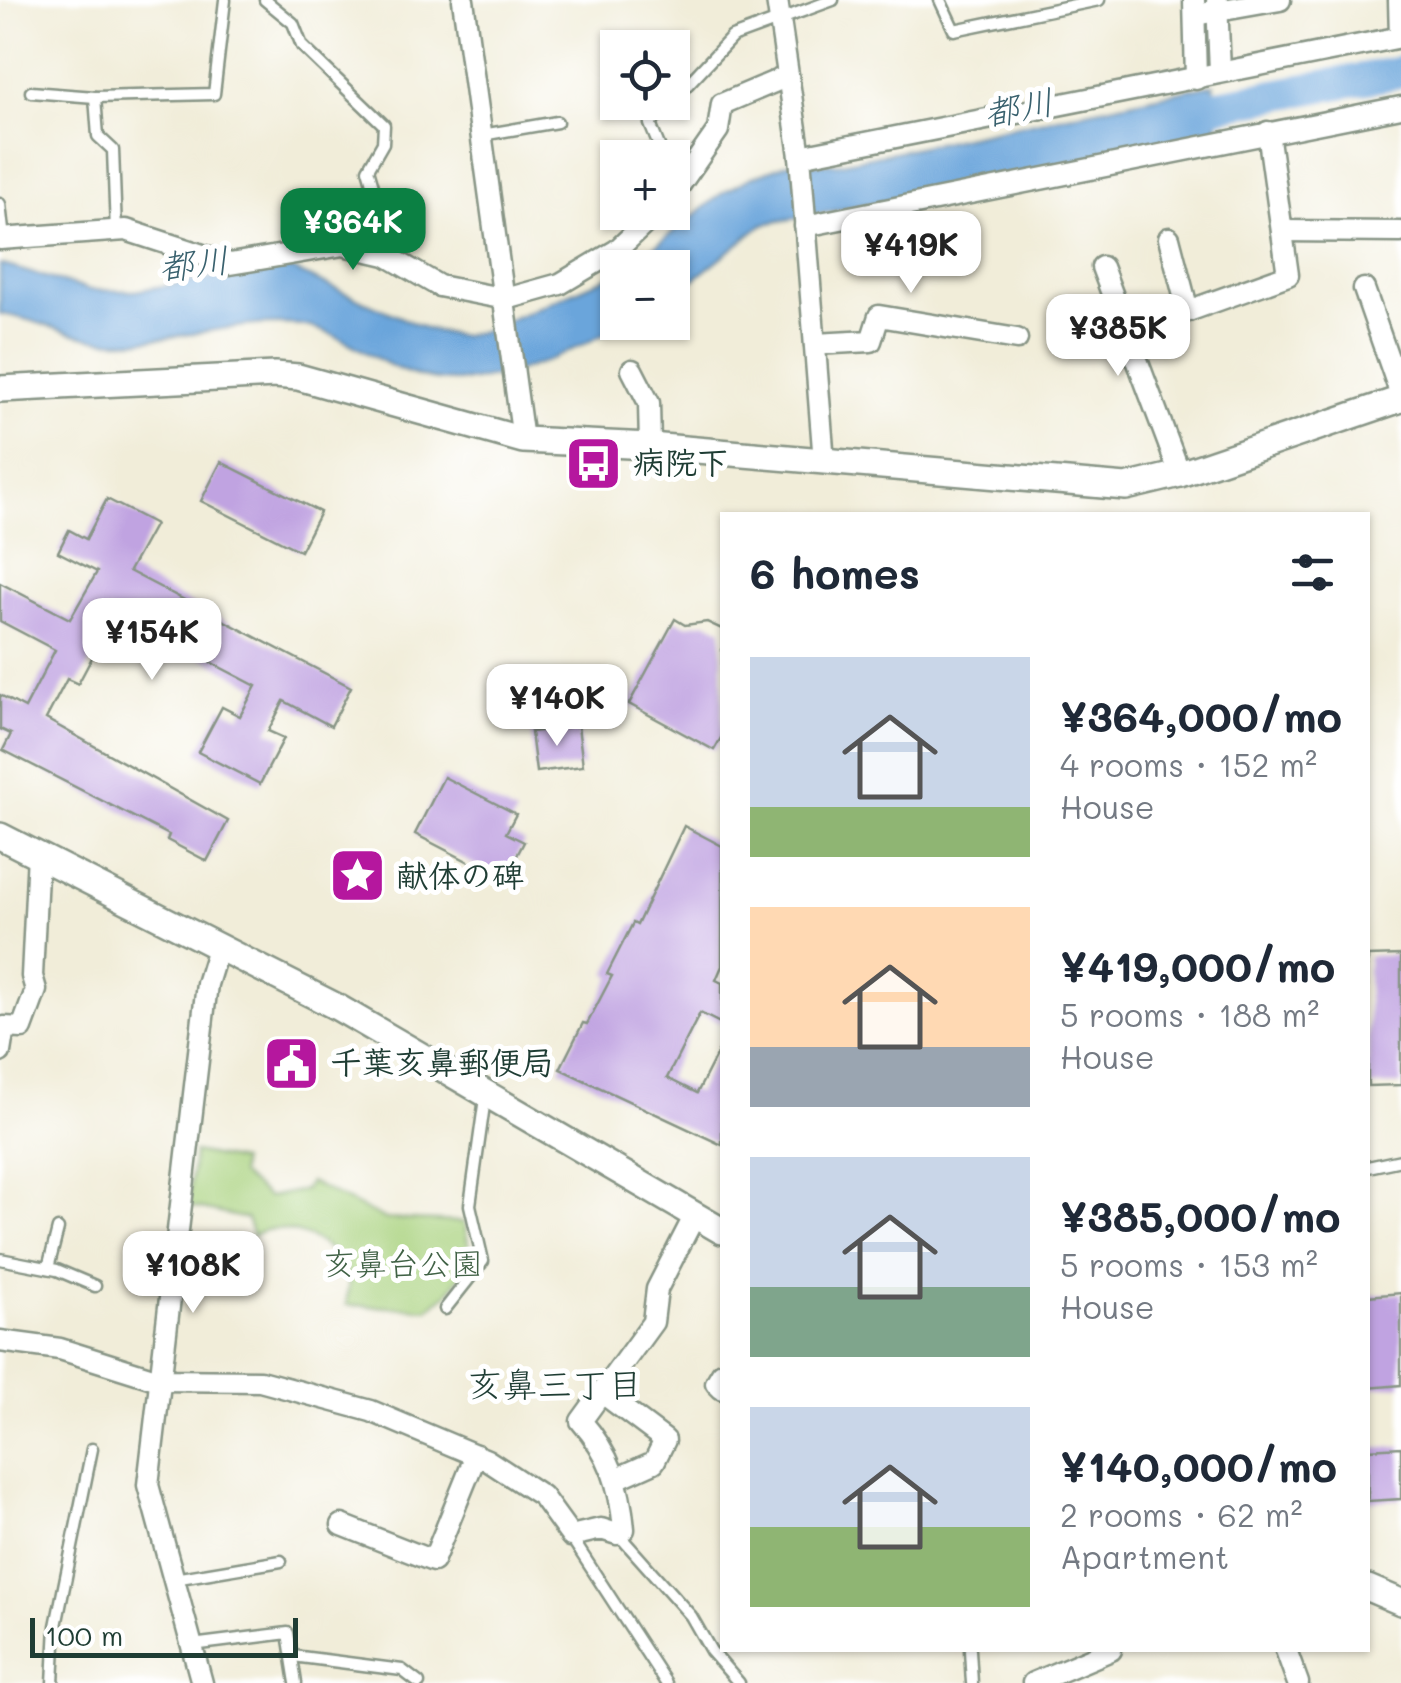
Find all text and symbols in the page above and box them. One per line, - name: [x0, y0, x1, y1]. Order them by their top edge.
- map controls: [600, 30, 690, 340]
- button: locate: [600, 30, 690, 120]
- water label: 都川: [980, 77, 1057, 135]
- button: +: [600, 140, 690, 230]
- pin: ¥364K: [283, 188, 423, 273]
- text: ¥364K: [303, 199, 403, 241]
- pin: ¥419K: [841, 211, 981, 296]
- text: ¥419K: [863, 222, 959, 264]
- water label: 都川: [156, 235, 231, 289]
- button: −: [600, 250, 690, 340]
- pin: ¥385K: [1048, 294, 1188, 379]
- text: ¥385K: [1068, 305, 1168, 347]
- bus stop icon: 病院下: [564, 433, 624, 493]
- place label: 病院下: [633, 440, 729, 482]
- text: 6 homes: [750, 545, 920, 600]
- icon: filters: [1285, 545, 1340, 600]
- pin: ¥154K: [82, 598, 222, 683]
- text: ¥154K: [104, 609, 200, 651]
- pin: ¥140K: [487, 664, 627, 749]
- text: ¥140K: [508, 675, 606, 717]
- text: ¥364,000/mo: [1060, 688, 1342, 743]
- icon: home: [830, 697, 950, 817]
- text: 4 rooms · 152 m²: [1060, 743, 1317, 785]
- text: House: [1060, 785, 1155, 827]
- place icon: 献体の碑: [327, 846, 387, 906]
- place label: 献体の碑: [396, 853, 524, 895]
- text: ¥419,000/mo: [1060, 938, 1335, 993]
- icon: home: [830, 947, 950, 1067]
- text: 5 rooms · 188 m²: [1060, 993, 1319, 1035]
- public building icon: 千葉亥鼻郵便局: [261, 1033, 321, 1093]
- text: House: [1060, 1035, 1155, 1077]
- place label: 千葉亥鼻郵便局: [330, 1040, 554, 1082]
- text: ¥385,000/mo: [1060, 1188, 1341, 1243]
- icon: home: [830, 1197, 950, 1317]
- pin: ¥108K: [123, 1231, 263, 1316]
- park label: 亥鼻台公園: [323, 1241, 483, 1283]
- text: ¥108K: [145, 1242, 241, 1284]
- text: 5 rooms · 153 m²: [1060, 1243, 1318, 1285]
- text: House: [1060, 1285, 1155, 1327]
- district label: 亥鼻三丁目: [467, 1360, 643, 1406]
- text: ¥140,000/mo: [1060, 1438, 1337, 1493]
- icon: home: [830, 1447, 950, 1567]
- text: 2 rooms · 62 m²: [1060, 1493, 1303, 1535]
- text: Apartment: [1060, 1535, 1229, 1577]
- scale bar: [30, 1613, 298, 1658]
- text: 100 m: [45, 1617, 123, 1653]

